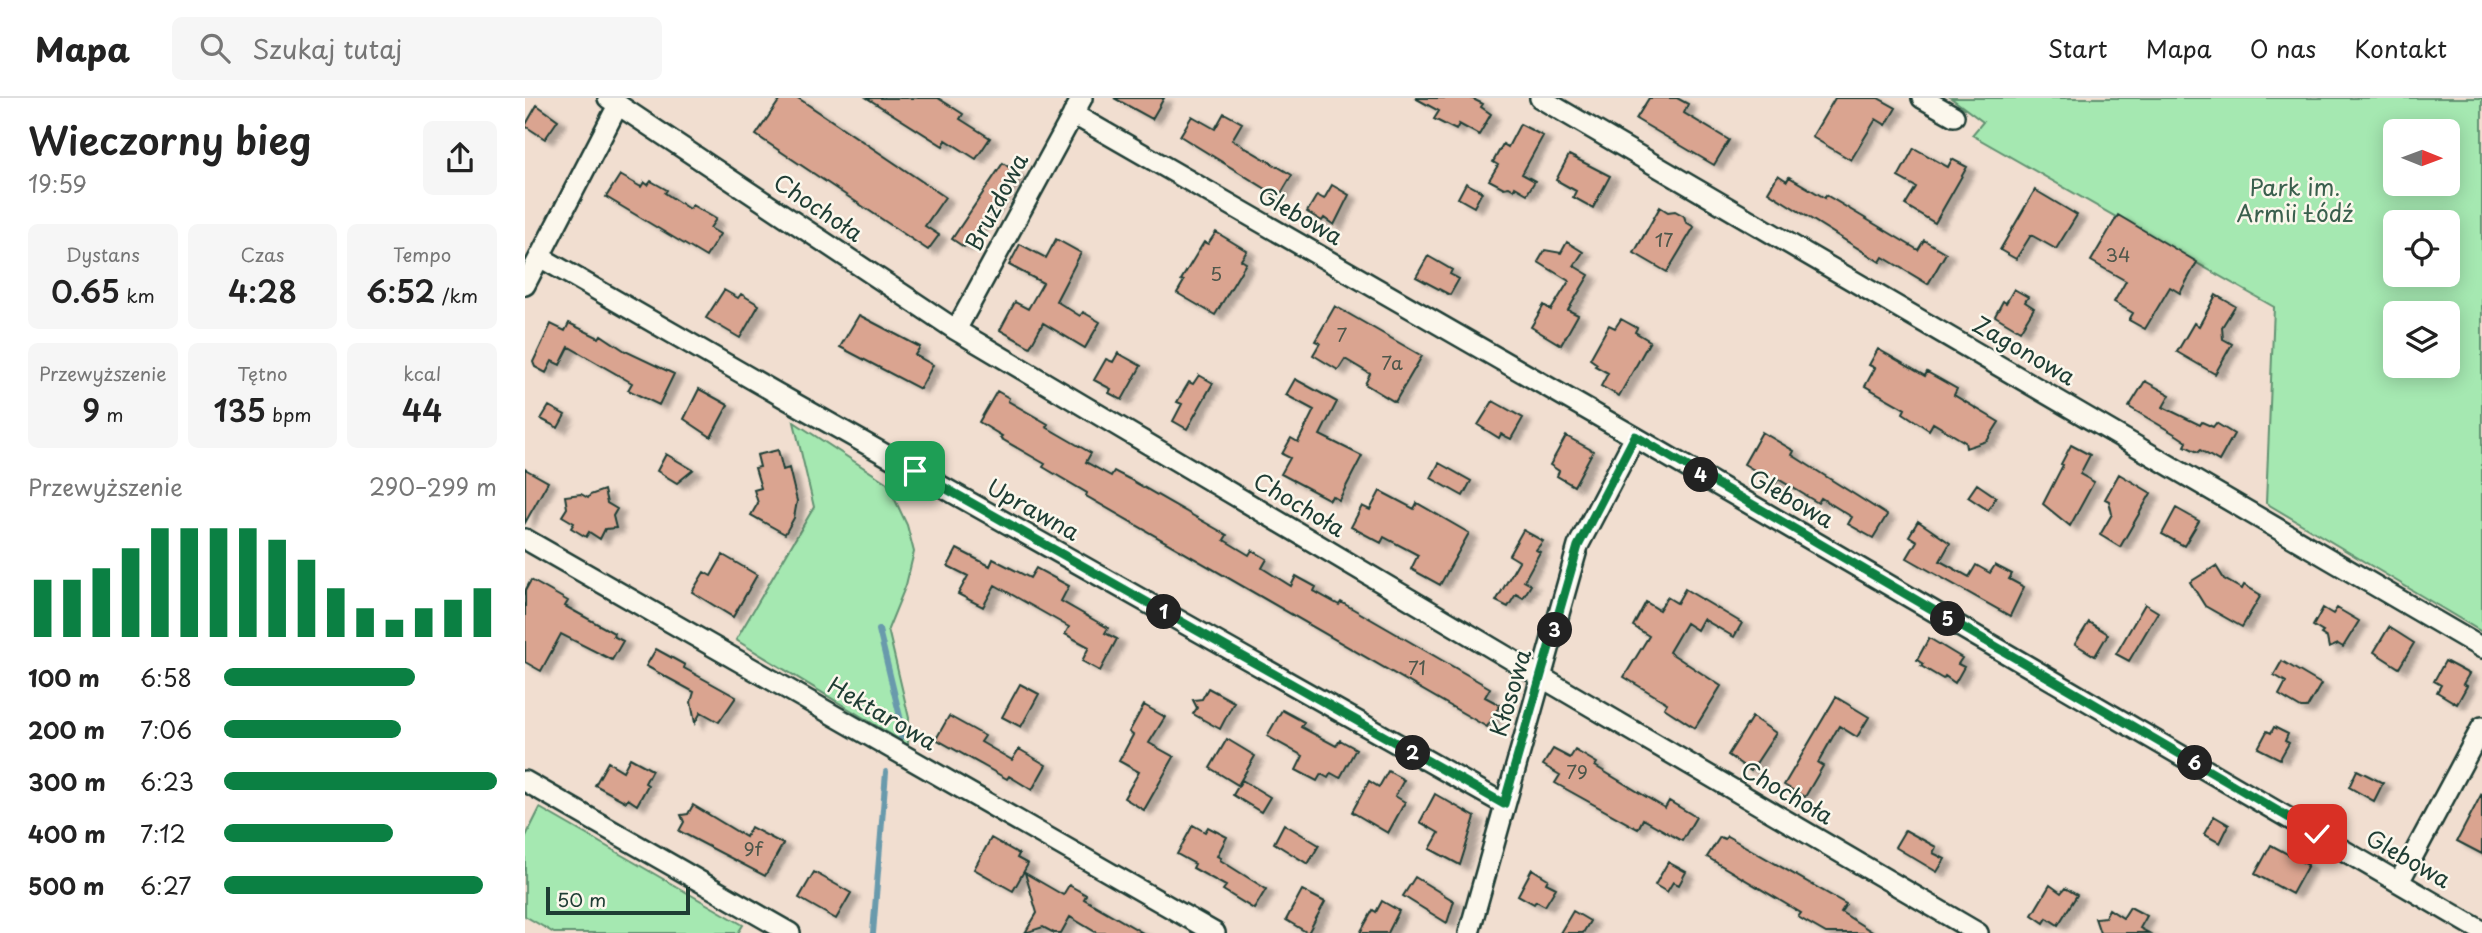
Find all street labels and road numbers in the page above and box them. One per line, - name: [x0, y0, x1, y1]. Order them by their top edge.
- street label: Bruzdowa: [955, 146, 1036, 256]
- street label: Chochoła: [767, 164, 871, 250]
- street label: Glebowa: [1252, 176, 1350, 253]
- street label: Zagonowa: [1967, 306, 2083, 394]
- street label: Glebowa: [1743, 459, 1841, 536]
- street label: Chochoła: [1247, 463, 1353, 545]
- street label: Uprawna: [981, 469, 1087, 549]
- street label: Kłosowa: [1480, 644, 1540, 741]
- street label: Hektarowa: [821, 667, 945, 759]
- street label: Chochoła: [1735, 751, 1841, 833]
- street label: Glebowa: [2360, 819, 2458, 896]

